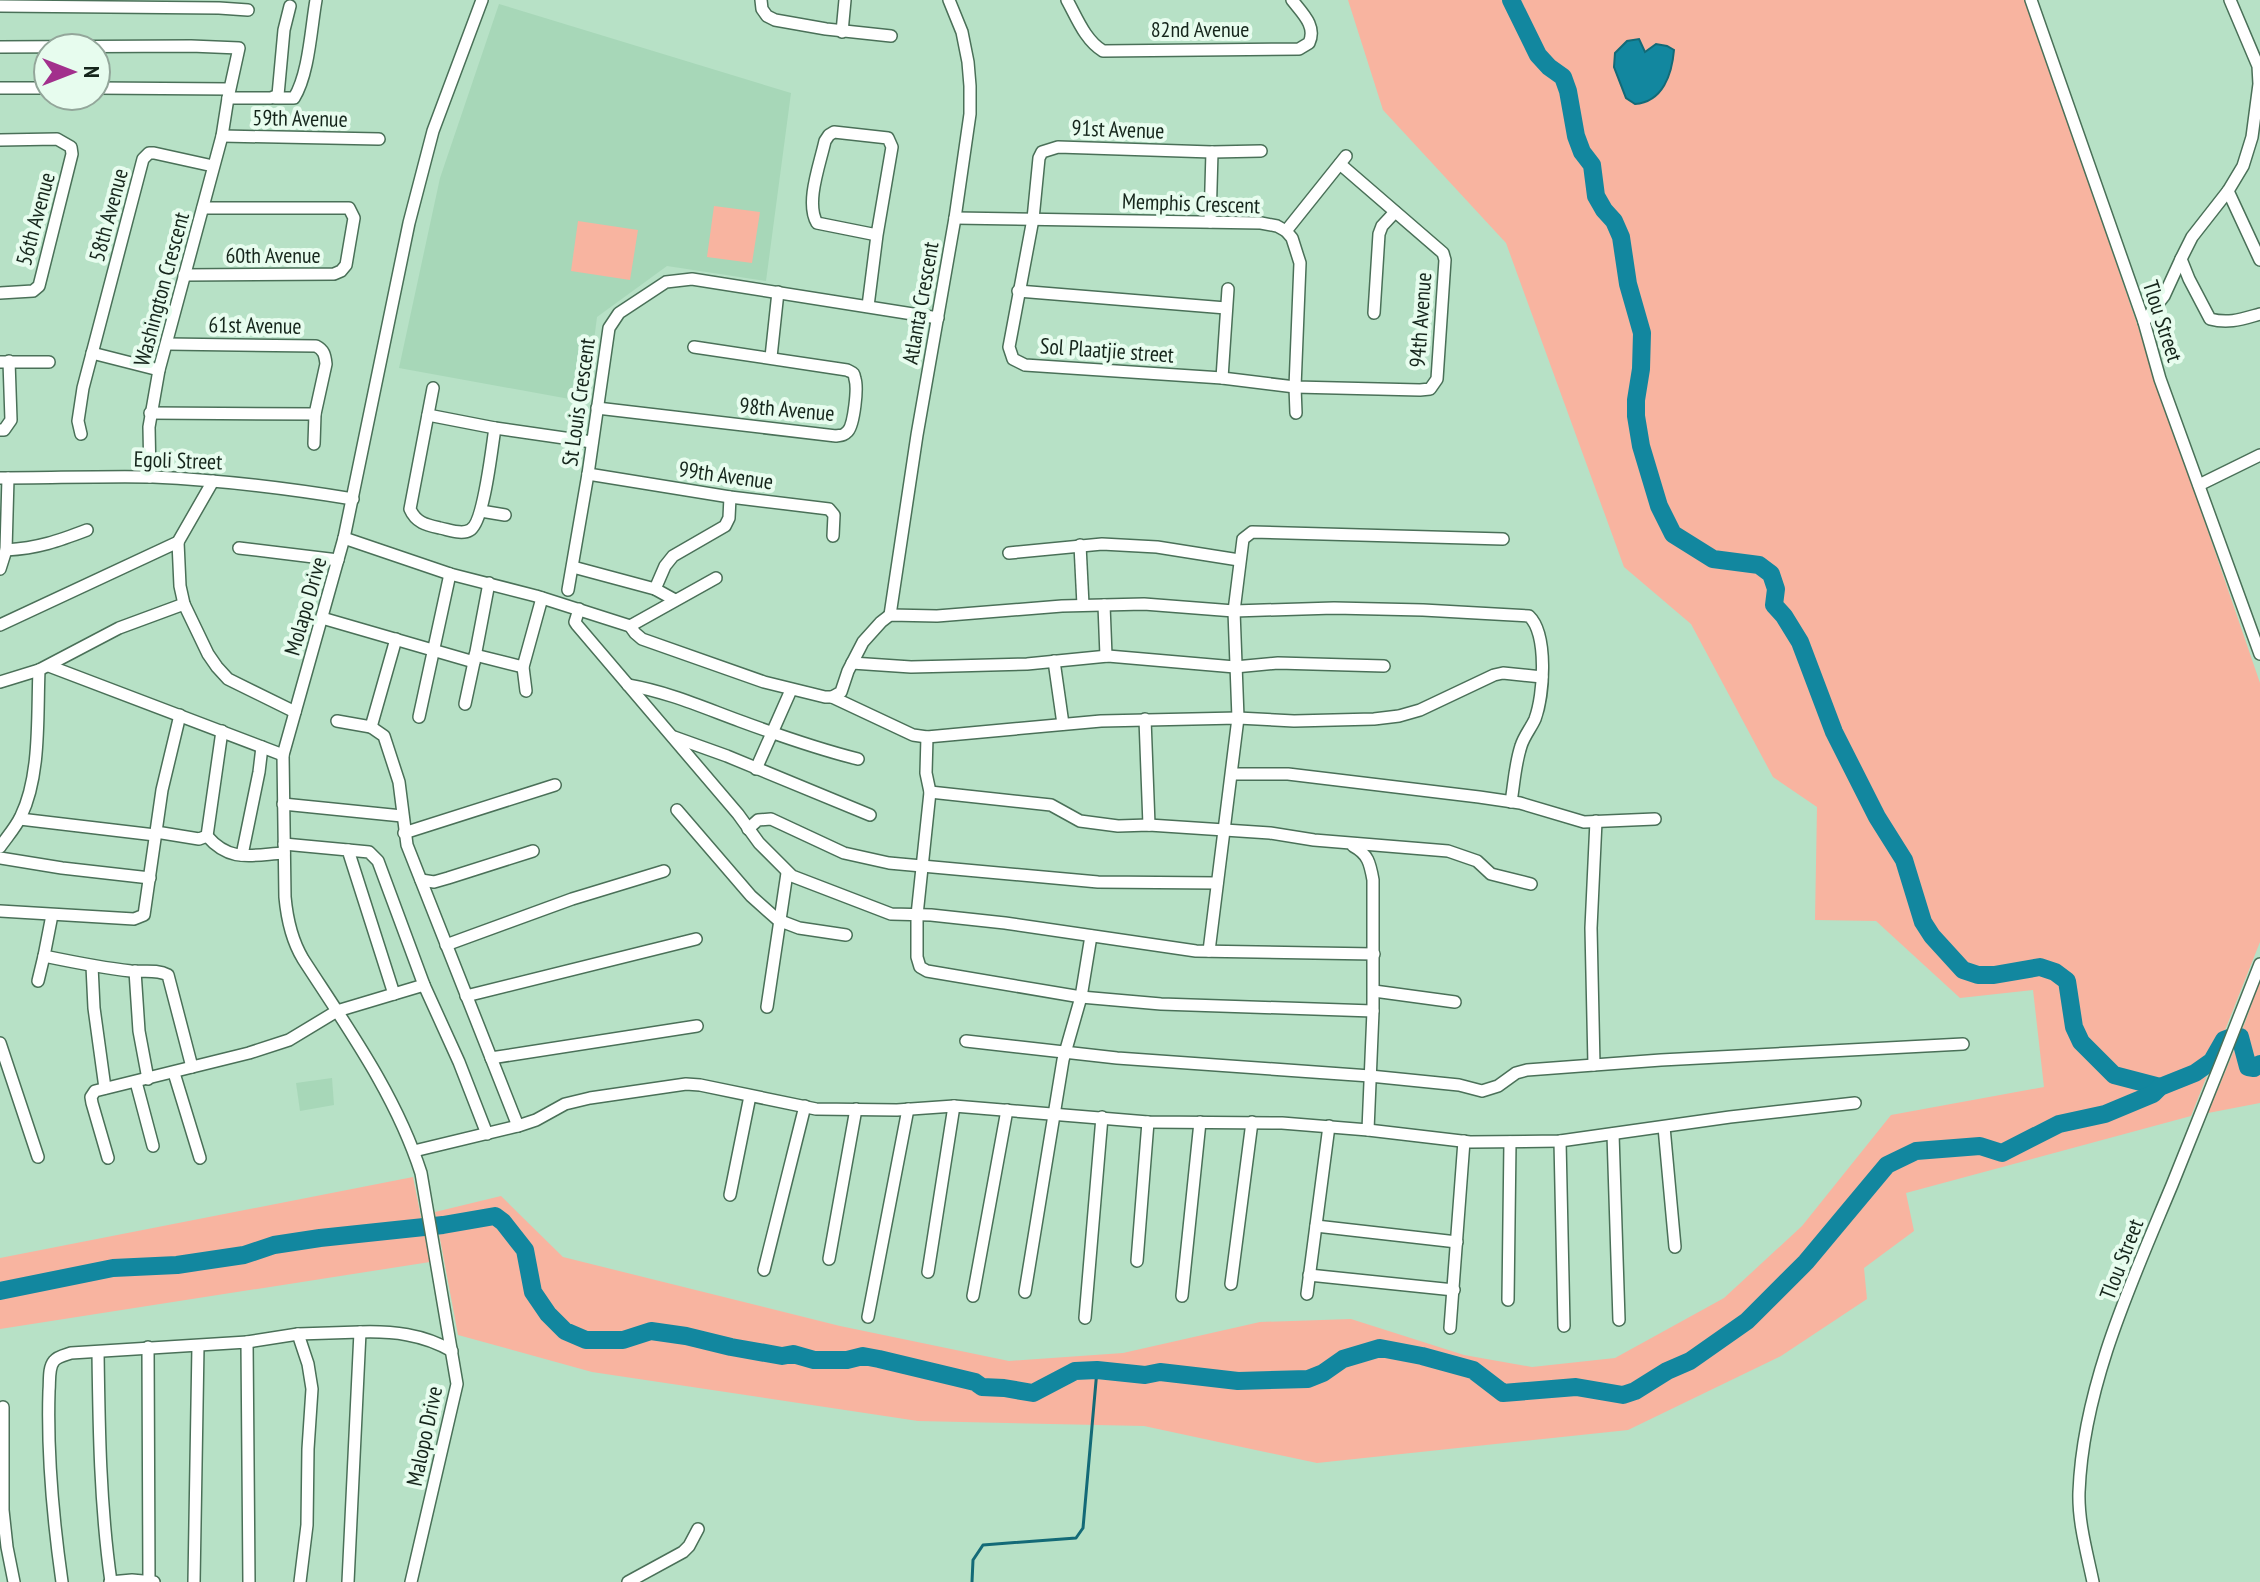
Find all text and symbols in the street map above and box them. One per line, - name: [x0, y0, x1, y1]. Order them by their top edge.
- street label: 82nd Avenue: [1151, 15, 1249, 43]
- north arrow: [32, 32, 112, 112]
- text: N: [78, 66, 106, 78]
- street label: 59th Avenue: [252, 103, 348, 133]
- street label: 91st Avenue: [1071, 113, 1165, 145]
- street label: 58th Avenue: [82, 165, 134, 265]
- street label: 56th Avenue: [9, 169, 61, 269]
- street label: Memphis Crescent: [1121, 187, 1261, 219]
- street label: Washington Crescent: [127, 209, 195, 369]
- street label: Atlanta Crescent: [895, 240, 945, 366]
- street label: 60th Avenue: [225, 241, 321, 269]
- street label: 94th Avenue: [1403, 272, 1437, 368]
- street label: Tlou Street: [2137, 277, 2189, 365]
- street label: 61st Avenue: [208, 310, 302, 340]
- street label: Sol Plaatjie street: [1039, 331, 1175, 369]
- street label: St Louis Crescent: [555, 336, 601, 468]
- street label: 98th Avenue: [738, 391, 836, 427]
- street label: Egoli Street: [133, 444, 223, 476]
- street label: 99th Avenue: [677, 455, 775, 495]
- street label: Molapo Drive: [278, 554, 332, 658]
- street label: Tlou Street: [2093, 1215, 2149, 1303]
- street label: Malopo Drive: [400, 1384, 448, 1488]

